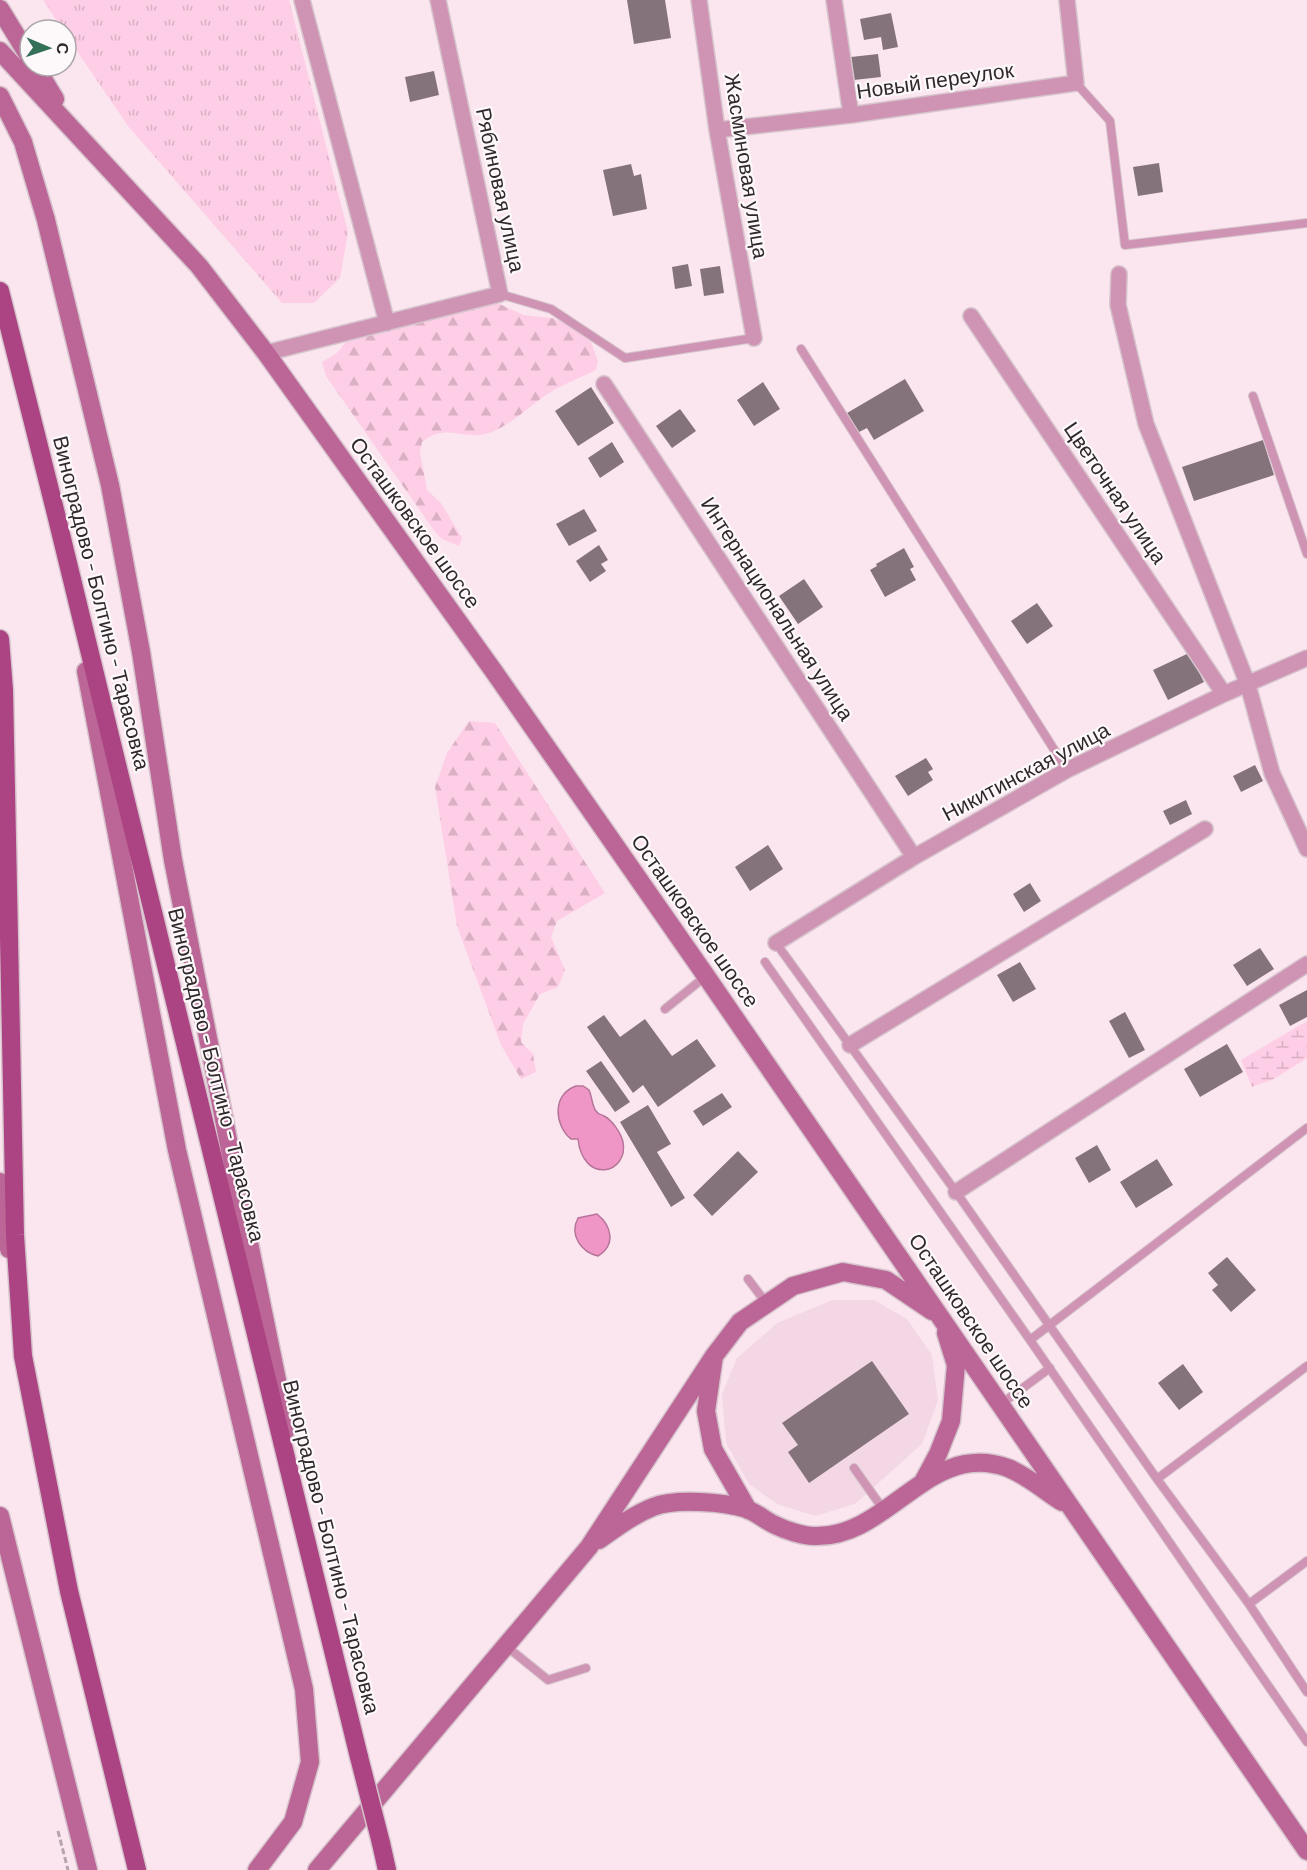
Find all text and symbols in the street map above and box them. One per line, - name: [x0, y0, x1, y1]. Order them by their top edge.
- north arrow: [18, 18, 78, 78]
- text: С: [54, 42, 73, 55]
- street label: Новый переулок: [855, 56, 1016, 103]
- street label: Жасминовая улица: [720, 71, 775, 260]
- street label: Рябиновая улица: [472, 105, 531, 275]
- street label: Цветочная улица: [1060, 417, 1173, 568]
- street label: Осташковское шоссе: [346, 432, 487, 613]
- street label: Виноградово - Болтино - Тарасовка: [49, 433, 156, 773]
- street label: Интернациональная улица: [697, 492, 860, 725]
- street label: Никитинская улица: [937, 716, 1114, 825]
- street label: Осташковское шоссе: [627, 829, 765, 1011]
- street label: Виноградово - Болтино - Тарасовка: [164, 905, 271, 1245]
- street label: Осташковское шоссе: [904, 1228, 1040, 1412]
- street label: Виноградово - Болтино - Тарасовка: [279, 1377, 386, 1717]

